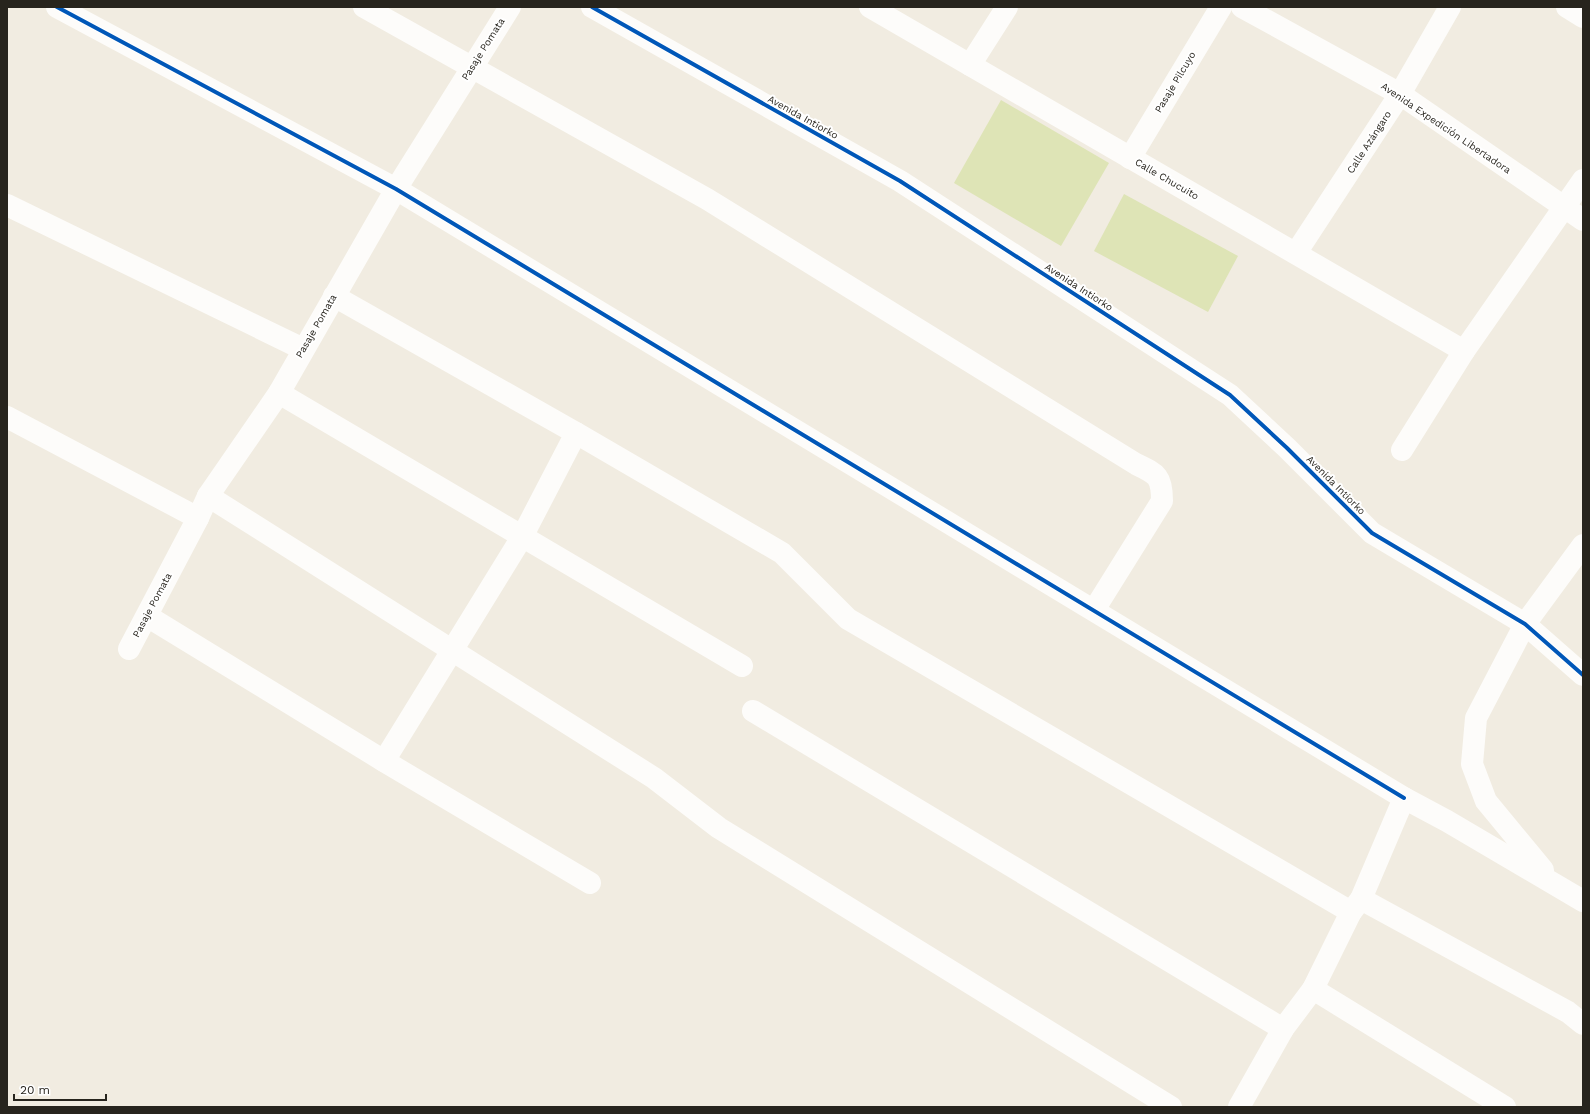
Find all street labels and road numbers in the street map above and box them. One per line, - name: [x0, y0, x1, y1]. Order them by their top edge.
- street label: Pasaje Pomata: [459, 16, 507, 82]
- street label: Pasaje Pilcuyo: [1152, 49, 1198, 115]
- street label: Avenida Expedición Libertadora: [1379, 80, 1513, 176]
- street label: Avenida Intiorko: [766, 93, 840, 141]
- street label: Calle Azángaro: [1345, 109, 1393, 175]
- street label: Calle Chucuito: [1133, 156, 1201, 202]
- street label: Avenida Intiorko: [1043, 261, 1115, 313]
- street label: Pasaje Pomata: [293, 292, 339, 360]
- street label: Avenida Intiorko: [1304, 453, 1368, 517]
- street label: Pasaje Pomata: [130, 571, 174, 639]

